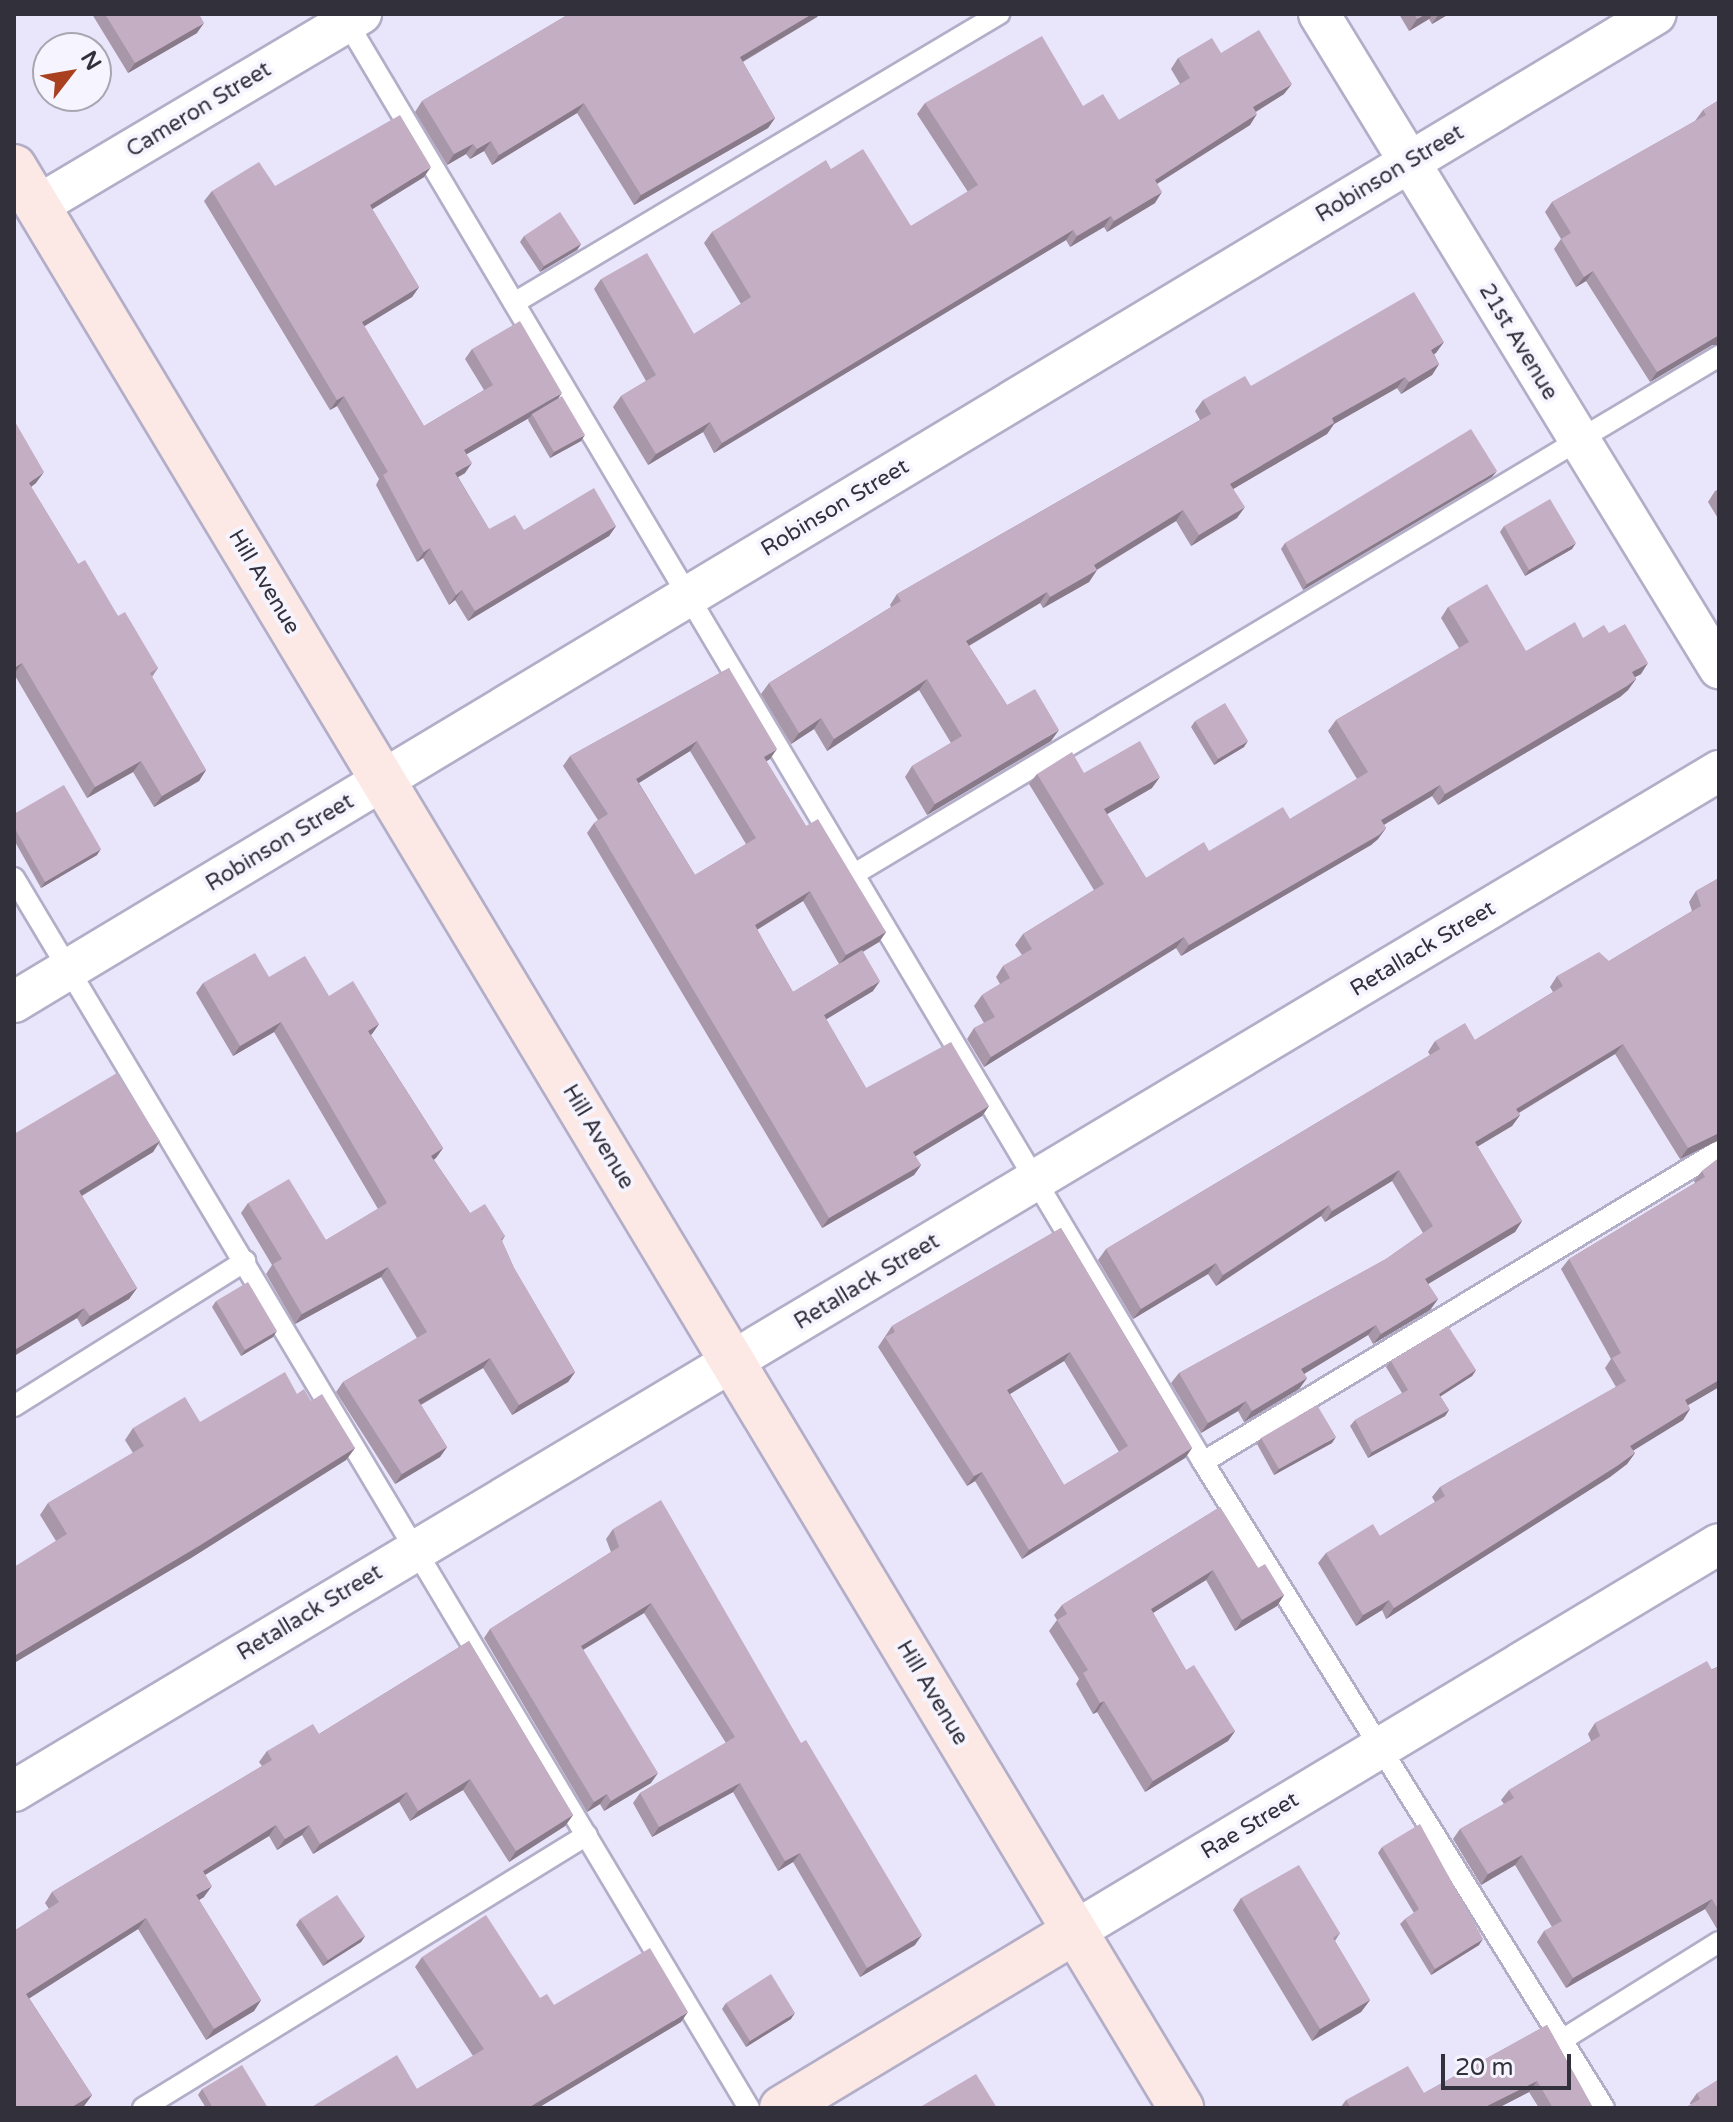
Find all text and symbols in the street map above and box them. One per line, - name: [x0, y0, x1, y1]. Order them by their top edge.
- north arrow: [32, 32, 112, 112]
- text: N: [75, 46, 107, 75]
- street label: Cameron Street: [122, 57, 276, 163]
- street label: Robinson Street: [1311, 119, 1469, 229]
- street label: 21st Avenue: [1473, 279, 1563, 405]
- street label: Robinson Street: [756, 453, 914, 563]
- street label: Hill Avenue: [222, 525, 306, 639]
- street label: Robinson Street: [201, 788, 359, 898]
- street label: Retallack Street: [1346, 895, 1500, 1003]
- street label: Hill Avenue: [556, 1080, 640, 1194]
- street label: Retallack Street: [790, 1228, 944, 1336]
- street label: Retallack Street: [233, 1559, 387, 1667]
- street label: Hill Avenue: [890, 1636, 974, 1750]
- street label: Rae Street: [1196, 1787, 1304, 1865]
- scale bar: [1445, 2038, 1575, 2088]
- text: 20 m: [1455, 2053, 1513, 2082]

